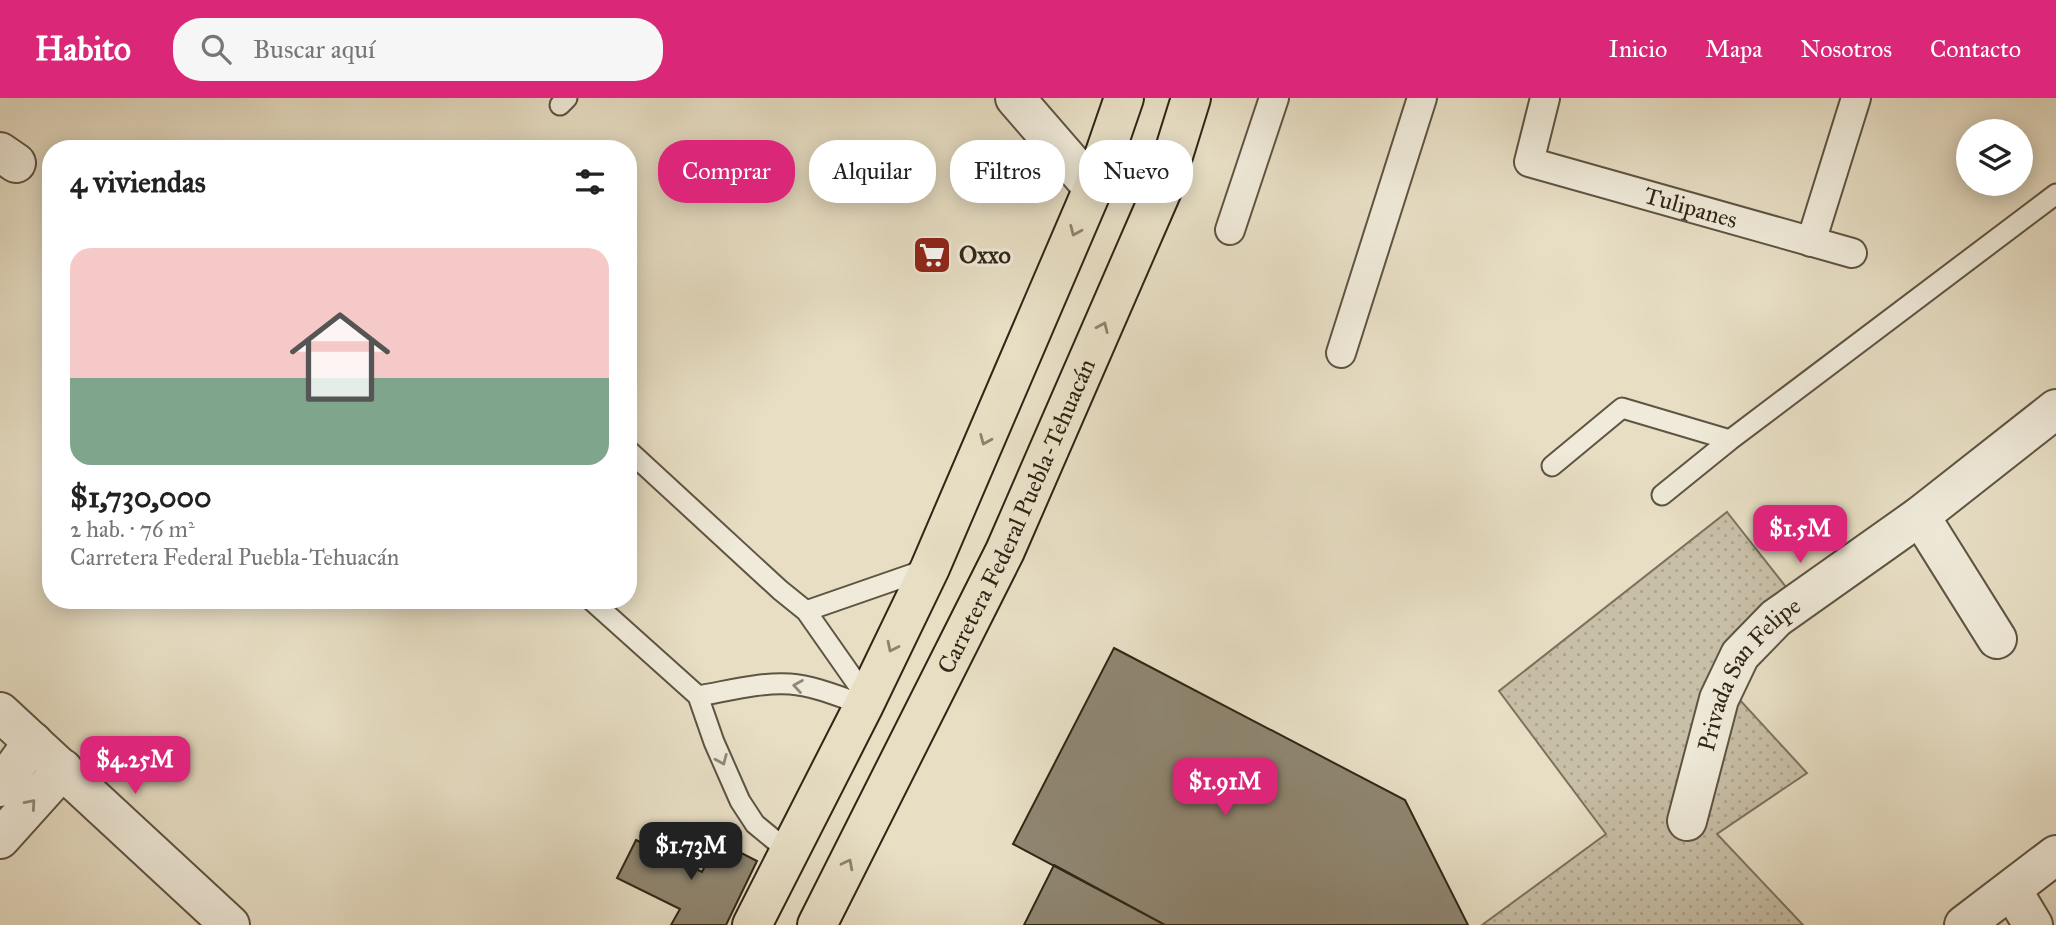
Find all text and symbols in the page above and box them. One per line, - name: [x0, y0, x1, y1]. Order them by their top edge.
- search box: [173, 18, 663, 81]
- text: Habito: [35, 29, 131, 69]
- icon: search: [197, 30, 235, 68]
- text: Buscar aquí: [253, 33, 375, 65]
- text: Inicio: [1609, 34, 1667, 64]
- text: Mapa: [1705, 34, 1762, 64]
- text: Nosotros: [1800, 34, 1892, 64]
- text: Contacto: [1930, 34, 2021, 64]
- map controls: [1956, 119, 2033, 196]
- button: layers: [1956, 119, 2033, 196]
- chip: Comprar: [658, 140, 795, 203]
- chip: Alquilar: [809, 140, 936, 203]
- chip: Filtros: [950, 140, 1065, 203]
- chip: Nuevo: [1079, 140, 1193, 203]
- icon: filters: [571, 163, 609, 201]
- text: 4 viviendas: [70, 164, 206, 200]
- street label: Tulipanes: [1641, 180, 1741, 235]
- one-way arrow: [1069, 223, 1083, 236]
- supermarket icon: Oxxo: [911, 234, 953, 276]
- place label: Oxxo: [959, 240, 1011, 270]
- icon: home: [277, 294, 403, 420]
- one-way arrow: [1095, 321, 1109, 334]
- street label: Carretera Federal Puebla-Tehuacán: [931, 354, 1102, 679]
- one-way arrow: [979, 432, 993, 445]
- text: $1,730,000: [70, 479, 211, 515]
- pin: $1.5M: [1751, 505, 1849, 565]
- text: $1.5M: [1769, 514, 1831, 542]
- text: 2 hab. · 76 m²: [70, 515, 195, 543]
- text: Carretera Federal Puebla-Tehuacán: [70, 543, 399, 571]
- street label: Privada San Felipe: [1691, 590, 1806, 754]
- one-way arrow: [886, 640, 900, 652]
- one-way arrow: [792, 679, 804, 694]
- pin: $4.25M: [78, 736, 192, 796]
- text: $4.25M: [96, 745, 174, 773]
- one-way arrow: [713, 753, 727, 765]
- pin: $1.91M: [1168, 758, 1282, 818]
- text: $1.91M: [1189, 767, 1261, 795]
- one-way arrow: [23, 799, 36, 812]
- pin: $1.73M: [634, 822, 748, 882]
- text: $1.73M: [655, 831, 727, 859]
- one-way arrow: [840, 859, 854, 871]

